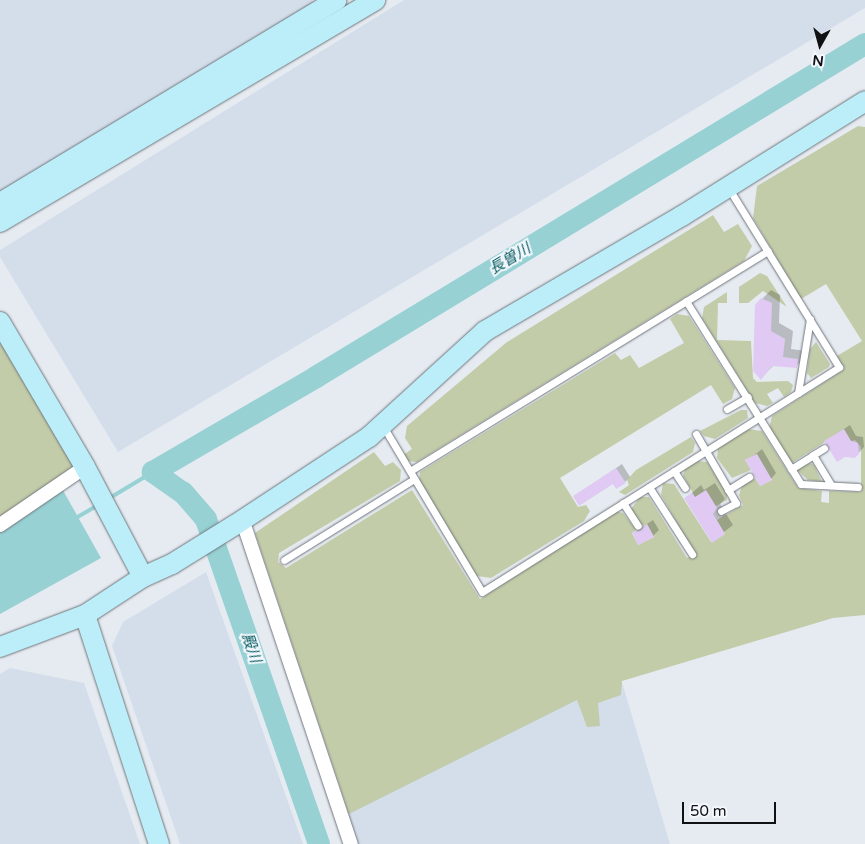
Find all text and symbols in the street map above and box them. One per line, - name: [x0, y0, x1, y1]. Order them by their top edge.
- north arrow: [795, 20, 845, 70]
- text: N: [811, 51, 825, 70]
- water label: 長曽川: [486, 240, 534, 278]
- water label: 殿川: [238, 631, 264, 665]
- scale bar: [685, 792, 779, 824]
- text: 50 m: [690, 802, 727, 820]

